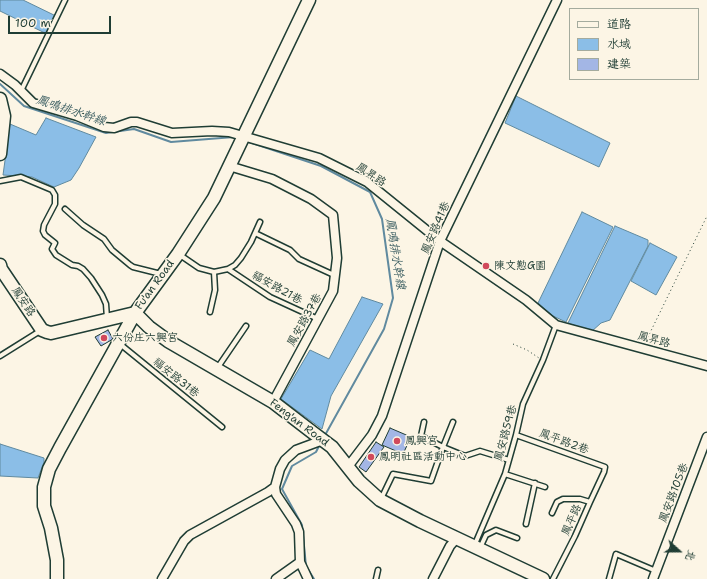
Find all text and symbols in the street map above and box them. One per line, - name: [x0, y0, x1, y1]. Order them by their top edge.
- scale bar: [10, 8, 113, 34]
- legend: [569, 8, 699, 80]
- text: 100 m: [15, 15, 51, 31]
- text: 道路: [607, 16, 631, 32]
- text: 水域: [607, 36, 631, 52]
- text: 建築: [607, 56, 631, 72]
- water label: 鳳鳴排水幹線: [35, 93, 107, 129]
- street label: 鳳昇路: [354, 160, 388, 190]
- street label: 鳳安路41巷: [419, 200, 453, 256]
- water label: 鳳鳴排水幹線: [382, 217, 408, 291]
- street label: Fu'an Road: [133, 258, 177, 312]
- place label: 陳文懃G園: [494, 259, 546, 273]
- marker: 陳文懃G園: [481, 261, 491, 271]
- street label: 福安路21巷: [249, 269, 305, 307]
- street label: 鳳安路: [8, 285, 38, 319]
- street label: 鳳安路37巷: [285, 291, 325, 349]
- street label: 鳳昇路: [636, 329, 672, 351]
- place label: 六份庄六興宮: [112, 331, 178, 345]
- marker: 六份庄六興宮: [99, 333, 109, 343]
- street label: 福安路31巷: [150, 355, 202, 401]
- street label: Feng'an Road: [267, 396, 331, 450]
- street label: 鳳安路59巷: [492, 403, 520, 463]
- street label: 鳳平路2巷: [537, 427, 591, 457]
- place label: 鳳興宮: [405, 434, 438, 448]
- marker: 鳳興宮: [392, 436, 402, 446]
- place label: 鳳明社區活動中心: [379, 450, 467, 464]
- marker: 鳳明社區活動中心: [366, 452, 376, 462]
- street label: 鳳安路105巷: [657, 461, 691, 525]
- street label: 鳳平路: [559, 502, 585, 538]
- north arrow: [659, 531, 699, 571]
- text: 北: [682, 548, 700, 563]

